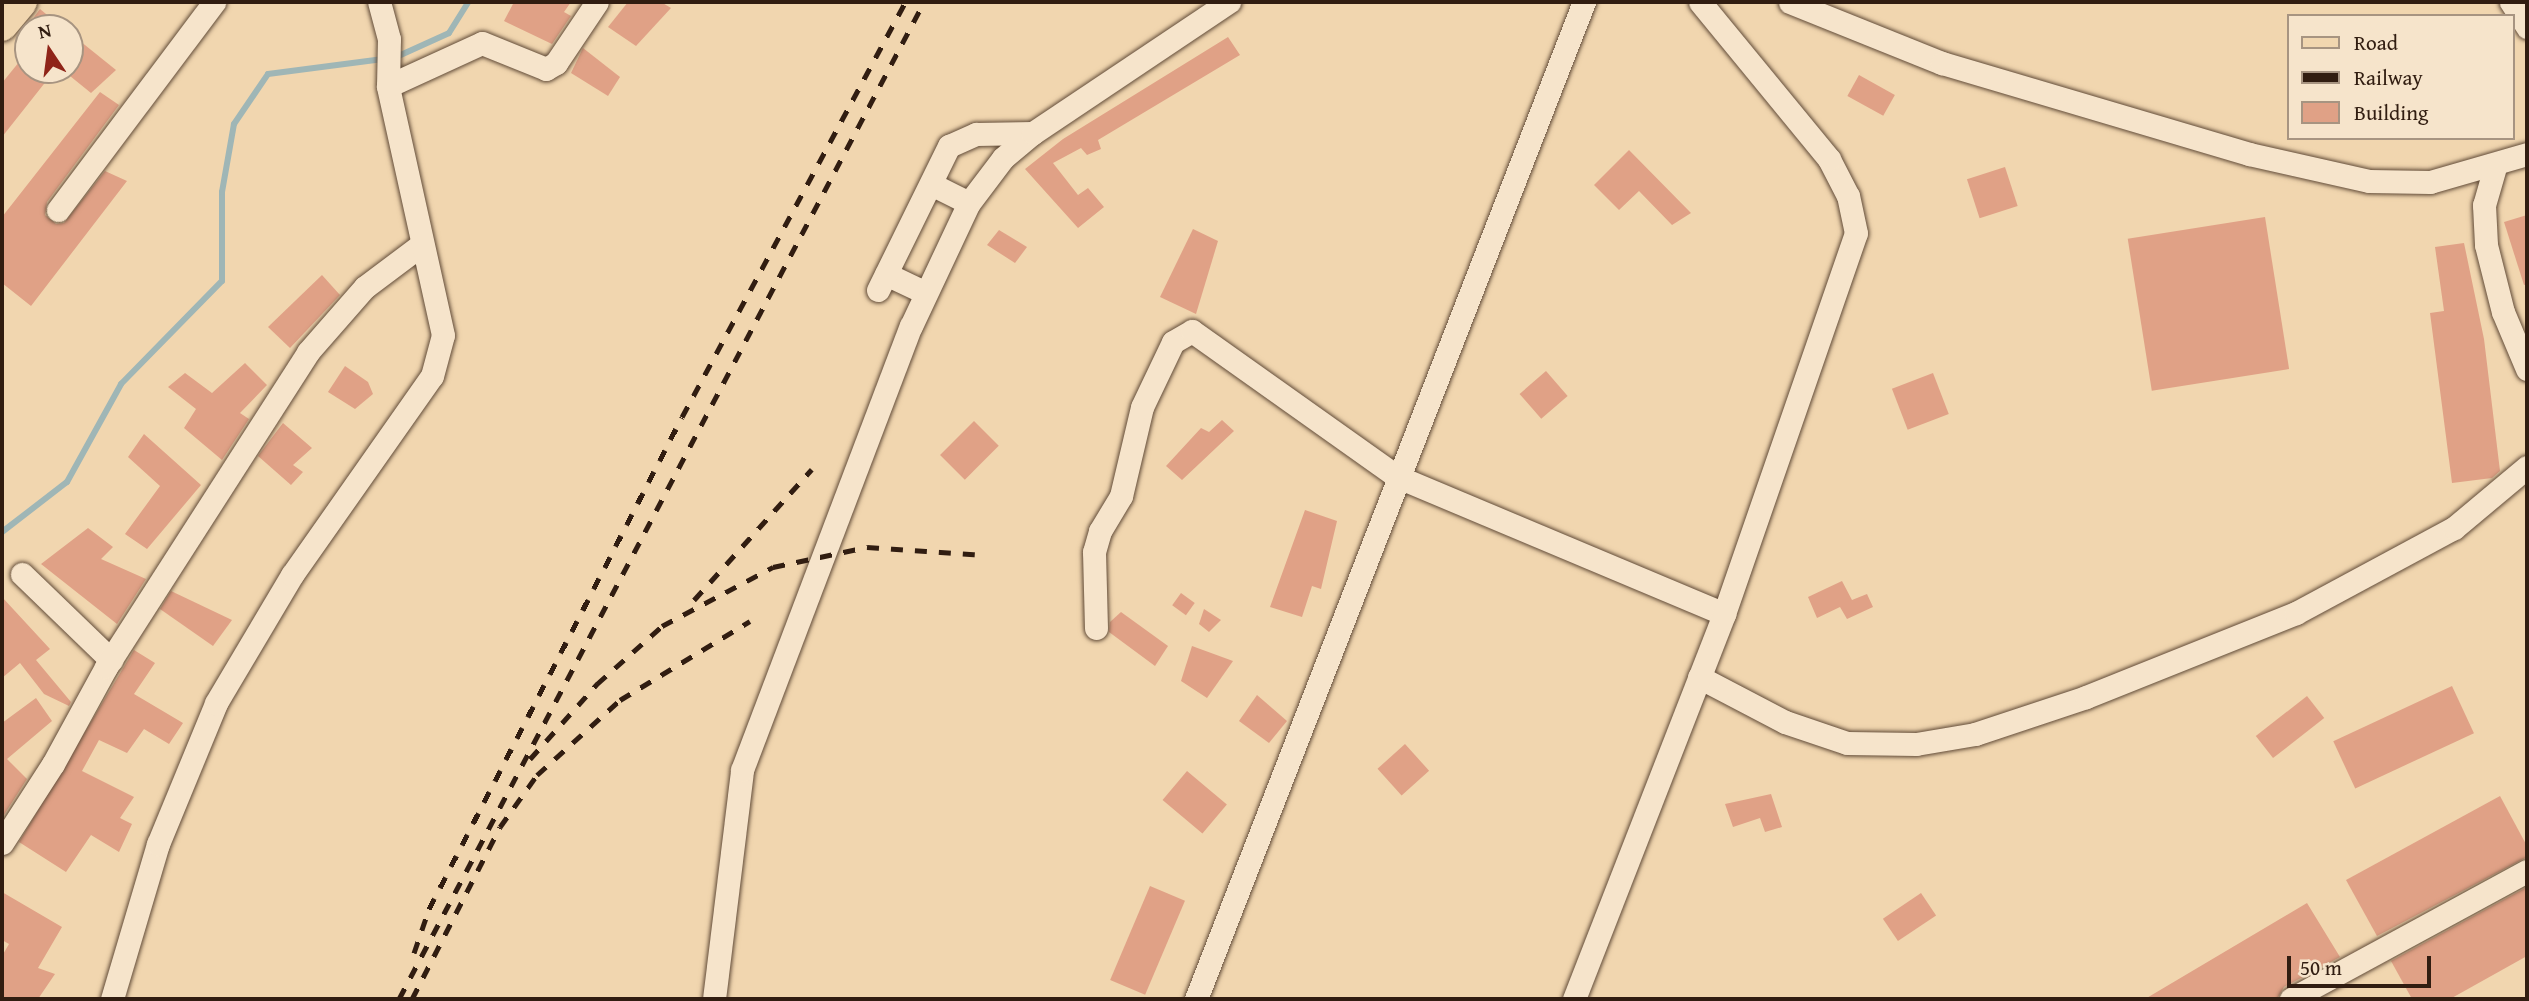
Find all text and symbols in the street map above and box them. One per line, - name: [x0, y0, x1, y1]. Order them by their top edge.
- north arrow: [14, 14, 84, 84]
- legend: [2288, 14, 2515, 140]
- text: N: [35, 15, 54, 46]
- text: Road: [2354, 27, 2398, 58]
- text: Railway: [2354, 62, 2423, 93]
- text: Building: [2354, 97, 2428, 128]
- scale bar: [2291, 942, 2434, 986]
- text: 50 m: [2300, 952, 2342, 983]

